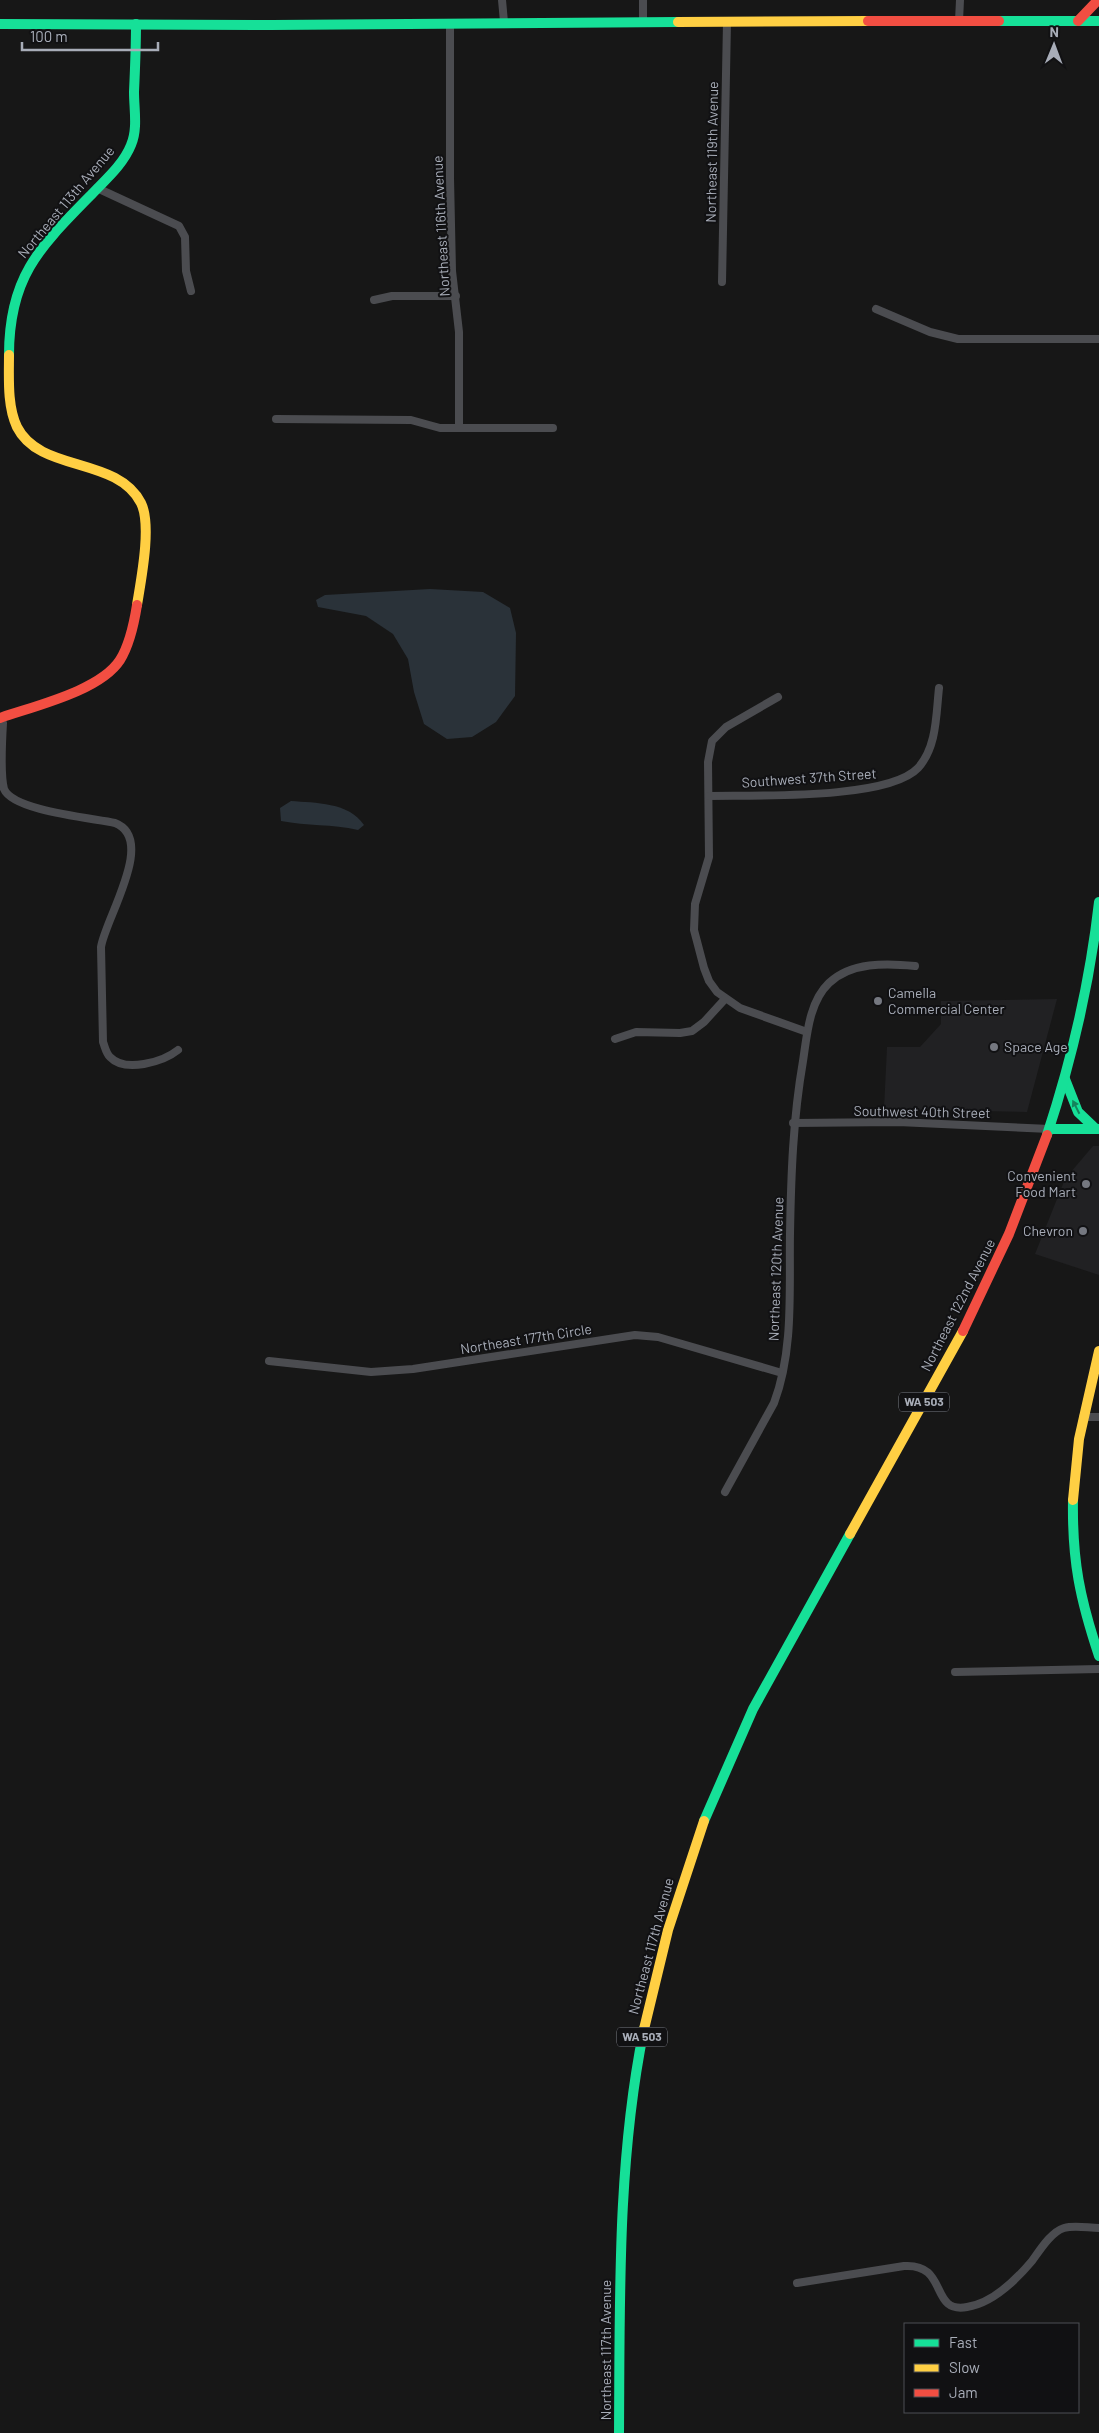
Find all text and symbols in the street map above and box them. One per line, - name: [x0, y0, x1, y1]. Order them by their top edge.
- scale bar: [22, 20, 159, 52]
- north arrow: [1029, 20, 1079, 70]
- text: N: [1049, 23, 1059, 40]
- text: 100 m: [30, 27, 68, 45]
- street label: Northeast 119th Avenue: [702, 81, 721, 223]
- street label: Northeast 113th Avenue: [14, 142, 117, 261]
- street label: Northeast 116th Avenue: [428, 155, 453, 297]
- street label: Southwest 37th Street: [741, 764, 877, 791]
- place label: Camella Commercial Center: [888, 984, 1005, 1017]
- marker: Camella Commercial Center: [872, 995, 884, 1007]
- place label: Space Age: [1004, 1038, 1068, 1055]
- marker: Space Age: [988, 1041, 1000, 1053]
- one-way arrow: [1072, 1100, 1080, 1114]
- street label: Southwest 40th Street: [853, 1102, 991, 1121]
- place label: Convenient Food Mart: [1007, 1167, 1076, 1200]
- marker: Convenient Food Mart: [1080, 1178, 1092, 1190]
- street label: Northeast 120th Avenue: [764, 1197, 787, 1341]
- place label: Chevron: [1023, 1222, 1073, 1239]
- marker: Chevron: [1077, 1225, 1089, 1237]
- street label: Northeast 122nd Avenue: [917, 1236, 998, 1374]
- street label: Northeast 177th Circle: [459, 1320, 593, 1357]
- road number: WA 503: [899, 1392, 949, 1411]
- street label: Northeast 117th Avenue: [624, 1876, 677, 2016]
- road number: WA 503: [617, 2028, 667, 2046]
- street label: Northeast 117th Avenue: [597, 2280, 614, 2420]
- legend: [904, 2323, 1079, 2413]
- text: Fast: [949, 2333, 977, 2351]
- text: Slow: [949, 2358, 980, 2376]
- text: Jam: [949, 2383, 978, 2401]

